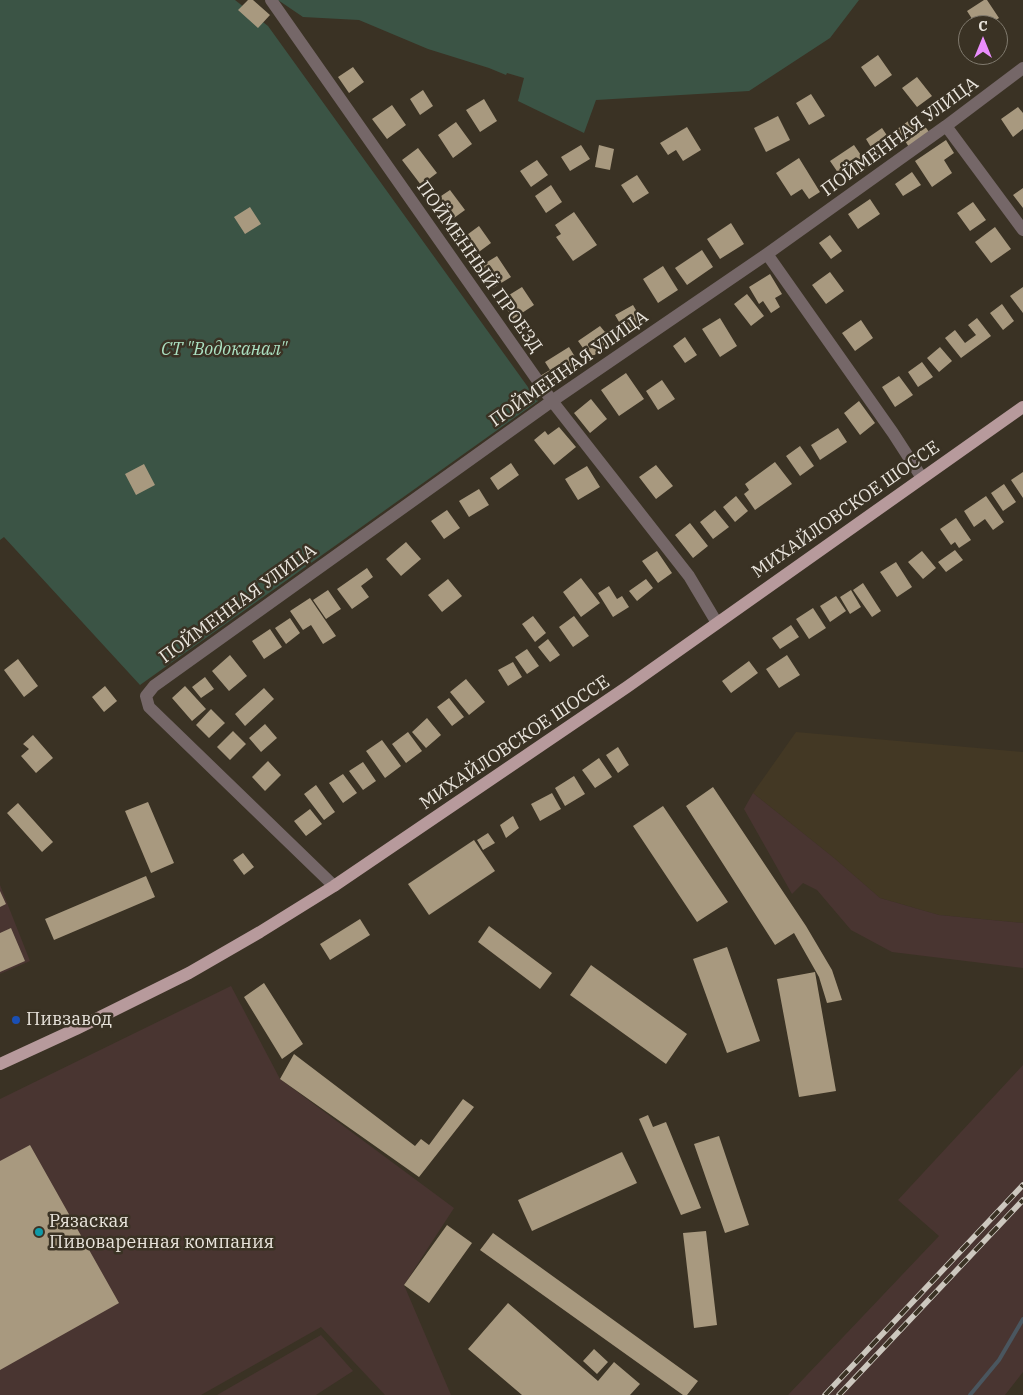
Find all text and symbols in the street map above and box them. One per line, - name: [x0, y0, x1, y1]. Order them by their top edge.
- north arrow: [958, 15, 1008, 65]
- text: С: [978, 17, 988, 35]
- street label: ПОЙМЕННАЯ УЛИЦА: [817, 73, 983, 201]
- street label: ПОЙМЕННЫЙ ПРОЕЗД: [412, 177, 546, 357]
- street label: ПОЙМЕННАЯ УЛИЦА: [486, 306, 652, 432]
- park label: СТ "Водоканал": [161, 339, 287, 361]
- street label: МИХАЙЛОВСКОЕ ШОССЕ: [748, 437, 944, 583]
- street label: ПОЙМЕННАЯ УЛИЦА: [155, 540, 321, 668]
- street label: МИХАЙЛОВСКОЕ ШОССЕ: [416, 671, 614, 815]
- place label: Пивзавод: [26, 1009, 112, 1031]
- marker: Пивзавод: [10, 1014, 22, 1026]
- place label: Рязаская Пивоваренная компания: [49, 1211, 274, 1254]
- marker: Рязаская Пивоваренная компания: [33, 1226, 45, 1238]

